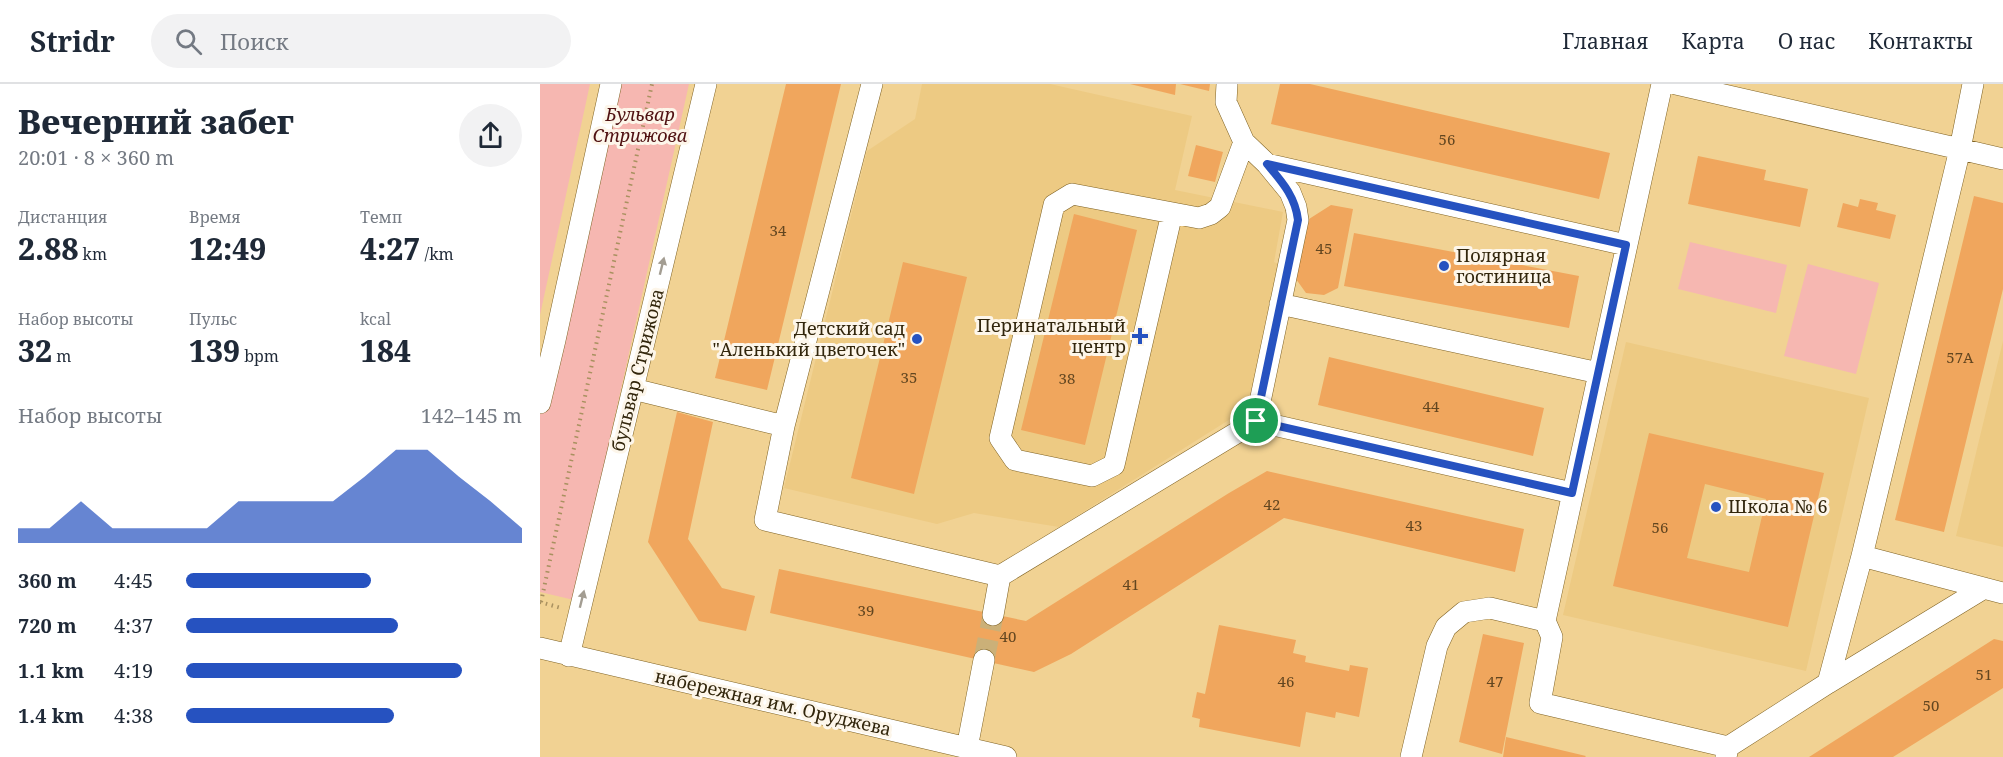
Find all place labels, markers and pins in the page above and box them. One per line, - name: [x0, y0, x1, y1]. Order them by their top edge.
- place label: Полярная гостиница: [1456, 243, 1552, 288]
- marker: Полярная гостиница: [1437, 259, 1451, 273]
- place label: Перинатальный центр: [977, 313, 1126, 358]
- place label: Детский сад "Аленький цветочек": [713, 316, 905, 361]
- marker: Перинатальный центр: [1131, 327, 1149, 345]
- marker: Детский сад "Аленький цветочек": [910, 332, 924, 346]
- pin: [1230, 395, 1281, 446]
- place label: Школа № 6: [1728, 494, 1828, 518]
- marker: Школа № 6: [1709, 500, 1723, 514]

